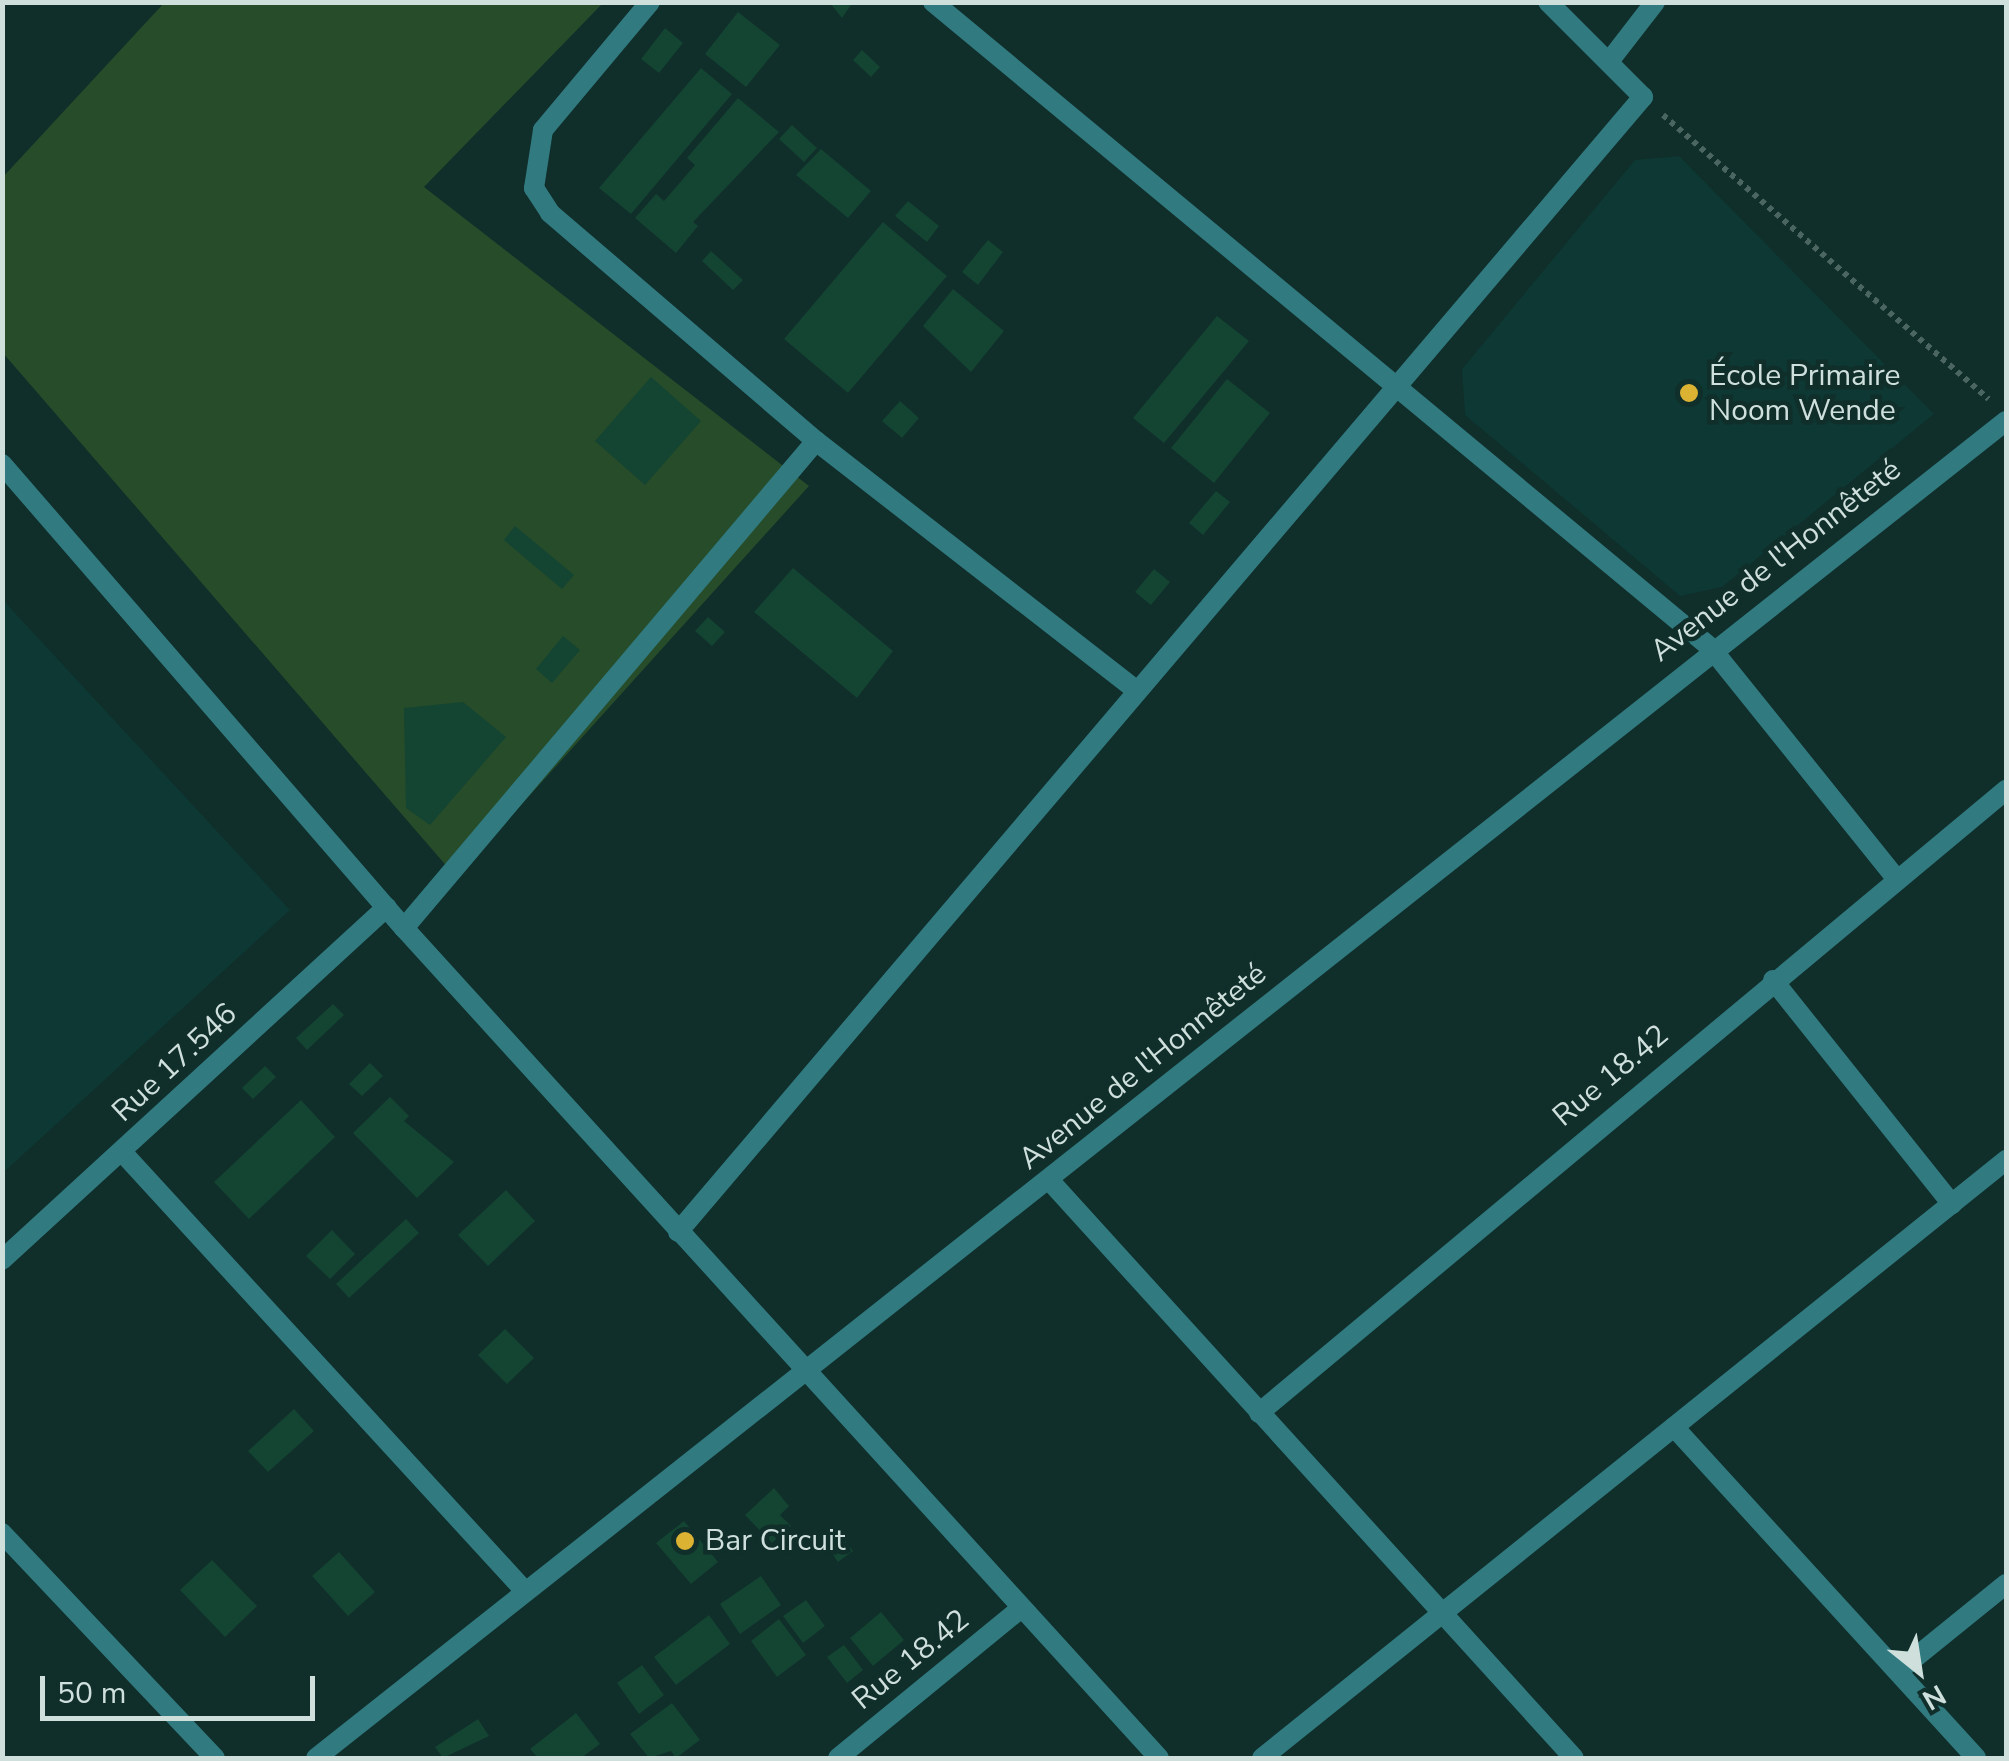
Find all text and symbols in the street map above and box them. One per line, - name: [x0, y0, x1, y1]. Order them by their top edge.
- place label: École Primaire Noom Wende: [1709, 358, 1900, 428]
- marker: École Primaire Noom Wende: [1678, 382, 1700, 404]
- street label: Avenue de l'Honnêteté: [1644, 452, 1908, 670]
- street label: Avenue de l'Honnêteté: [1012, 956, 1274, 1178]
- street label: Rue 17.546: [105, 996, 245, 1130]
- street label: Rue 18.42: [1546, 1017, 1676, 1135]
- place label: Bar Circuit: [705, 1523, 846, 1559]
- marker: Bar Circuit: [674, 1530, 696, 1552]
- street label: Rue 18.42: [846, 1602, 976, 1718]
- north arrow: [1869, 1621, 1969, 1721]
- scale bar: [45, 1656, 320, 1718]
- text: 50 m: [57, 1673, 126, 1714]
- text: N: [1915, 1675, 1953, 1719]

